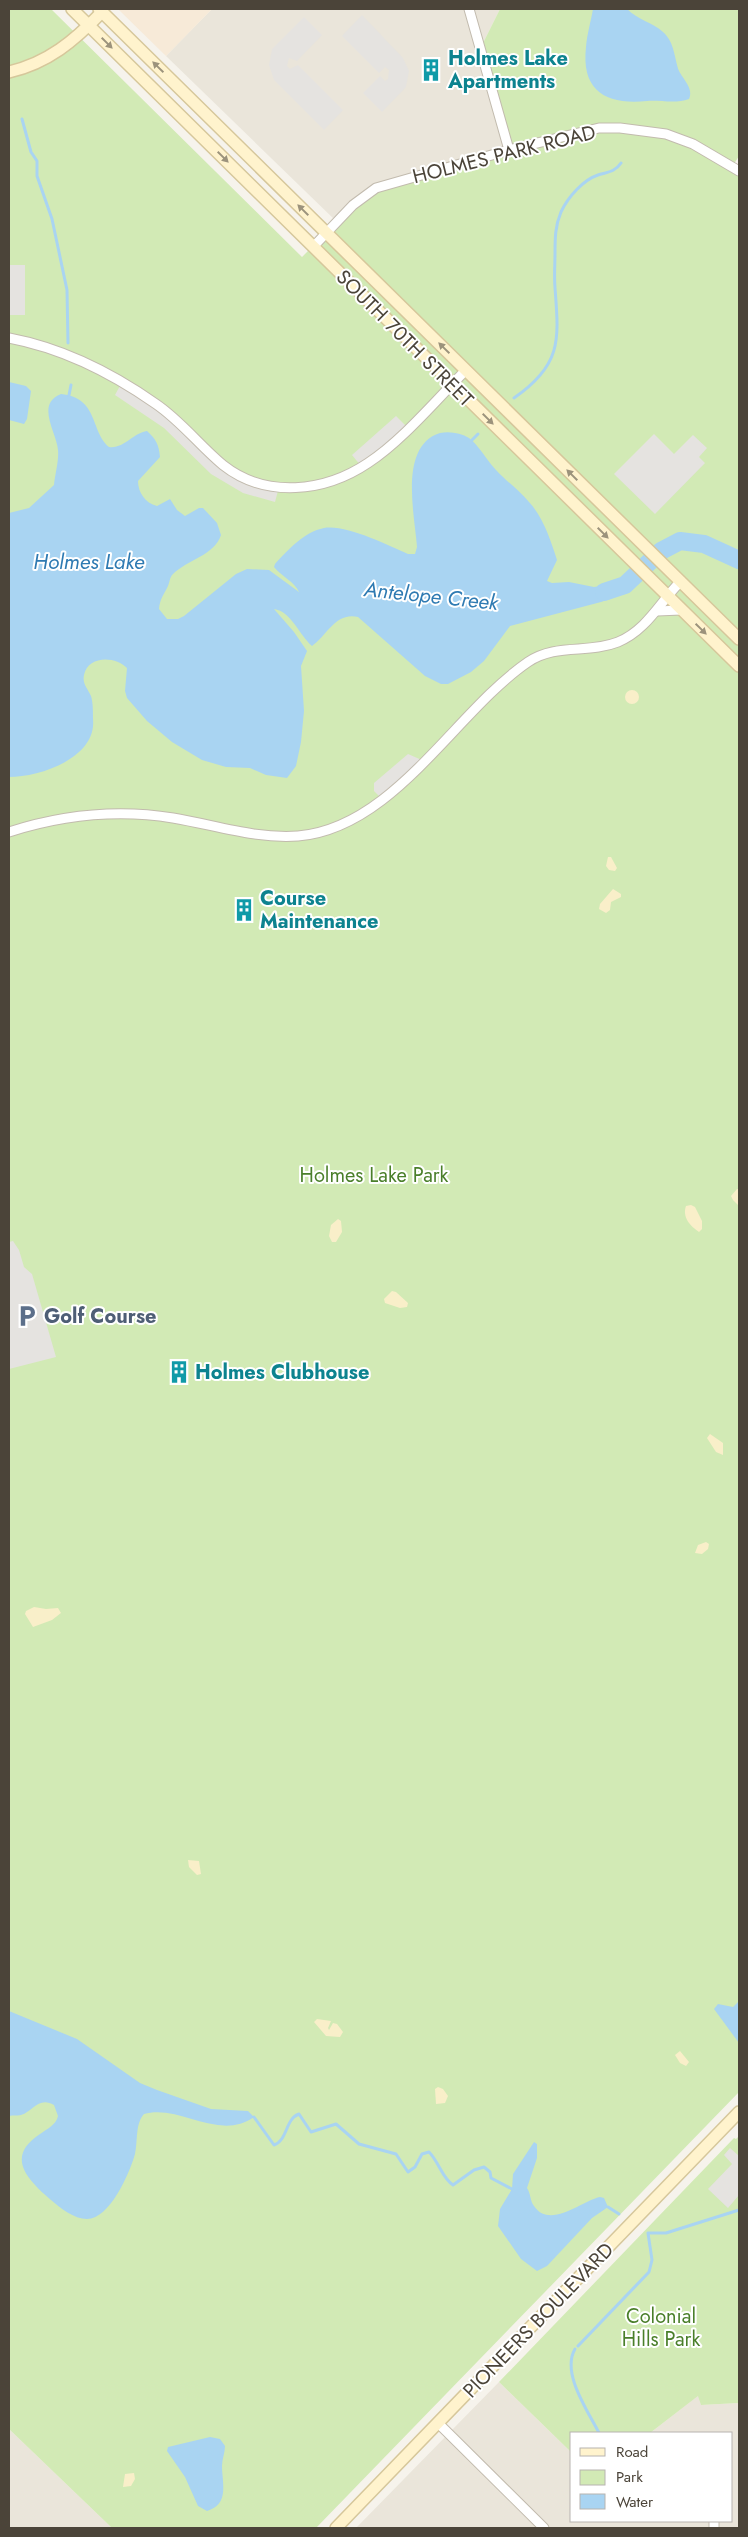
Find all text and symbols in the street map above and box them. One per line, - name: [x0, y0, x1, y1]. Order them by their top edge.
- one-way arrow: [101, 37, 113, 49]
- place label: Holmes Lake Apartments: [447, 44, 568, 96]
- building icon: Holmes Lake Apartments: [418, 57, 444, 83]
- one-way arrow: [153, 61, 165, 73]
- street label: HOLMES PARK ROAD: [410, 118, 599, 191]
- one-way arrow: [216, 151, 228, 163]
- one-way arrow: [297, 204, 309, 216]
- street label: SOUTH 70TH STREET: [329, 263, 480, 414]
- one-way arrow: [439, 342, 451, 354]
- one-way arrow: [481, 413, 493, 425]
- one-way arrow: [567, 469, 579, 481]
- one-way arrow: [597, 527, 609, 539]
- water label: Holmes Lake: [33, 547, 145, 577]
- water label: Antelope Creek: [362, 574, 500, 618]
- one-way arrow: [695, 623, 707, 635]
- place label: Course Maintenance: [260, 884, 379, 936]
- building icon: Course Maintenance: [231, 897, 257, 923]
- park label: Holmes Lake Park: [300, 1161, 449, 1190]
- place label: Golf Course: [44, 1302, 156, 1331]
- parking icon: Golf Course: [14, 1303, 40, 1329]
- place label: Holmes Clubhouse: [195, 1358, 369, 1387]
- building icon: Holmes Clubhouse: [166, 1359, 192, 1385]
- street label: PIONEERS BOULEVARD: [456, 2236, 620, 2405]
- park label: Colonial Hills Park: [622, 2302, 700, 2354]
- legend: [570, 2432, 733, 2522]
- text: Road: [616, 2441, 648, 2463]
- text: Park: [616, 2466, 643, 2488]
- text: Water: [616, 2491, 654, 2513]

